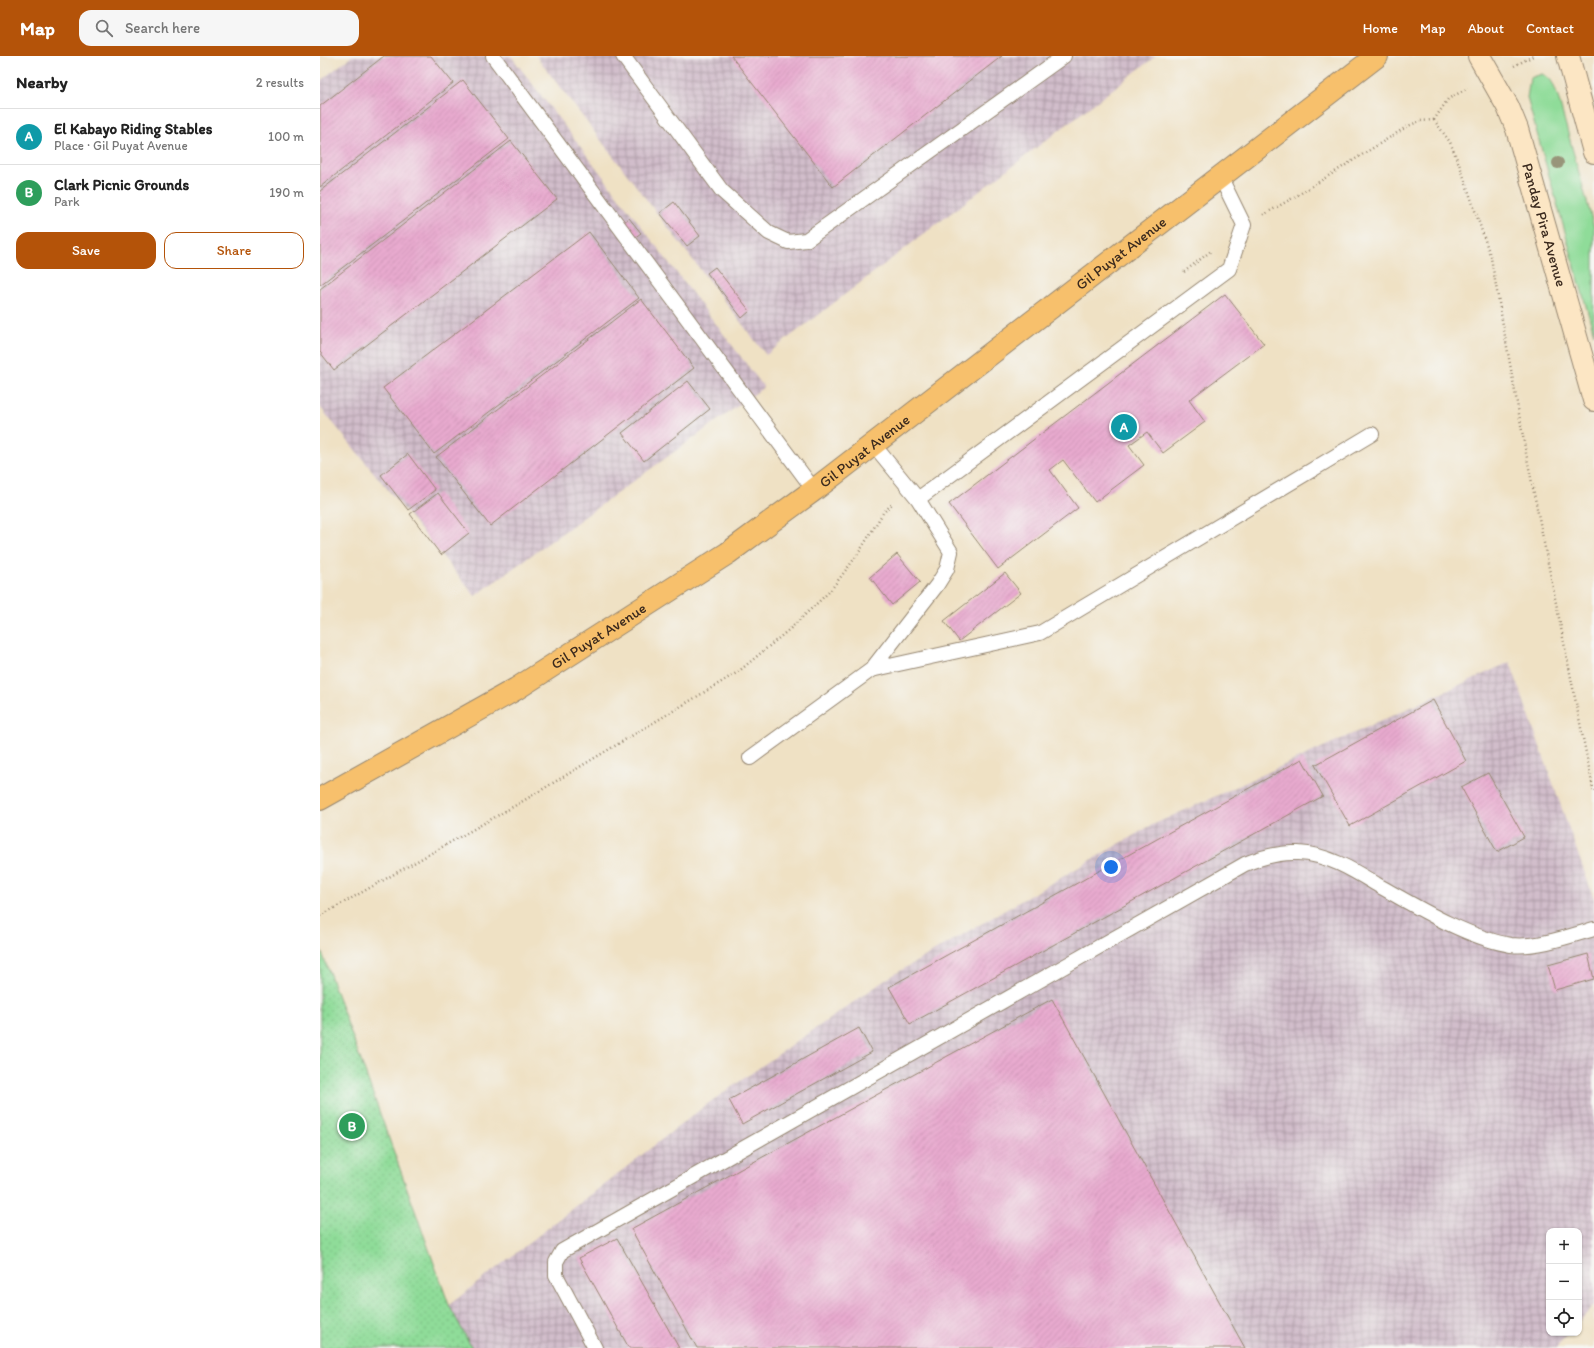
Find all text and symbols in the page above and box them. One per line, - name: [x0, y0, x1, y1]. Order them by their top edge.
- search box: [79, 10, 359, 46]
- text: Map: [20, 17, 55, 40]
- icon: search: [93, 17, 115, 39]
- text: Search here: [125, 19, 200, 37]
- text: Home: [1363, 20, 1398, 37]
- text: Map: [1420, 20, 1446, 37]
- text: About: [1468, 20, 1504, 37]
- text: Contact: [1526, 20, 1574, 37]
- text: Nearby: [16, 72, 68, 92]
- text: 2 results: [256, 75, 304, 90]
- text: El Kabayo Riding Stables: [54, 120, 212, 138]
- text: A: [25, 129, 33, 144]
- text: 100 m: [268, 129, 304, 144]
- text: Place · Gil Puyat Avenue: [54, 138, 188, 153]
- street label: Panday Pira Avenue: [1518, 161, 1570, 289]
- text: Clark Picnic Grounds: [54, 176, 189, 194]
- text: B: [25, 185, 33, 200]
- text: 190 m: [269, 185, 304, 200]
- text: Park: [54, 194, 80, 209]
- street label: Gil Puyat Avenue: [1072, 213, 1170, 294]
- button: Save: [16, 232, 156, 269]
- button: Share: [164, 232, 304, 269]
- street label: Gil Puyat Avenue: [816, 411, 913, 492]
- pin: A: [1111, 412, 1137, 442]
- street label: Gil Puyat Avenue: [548, 599, 650, 673]
- your location: [1101, 857, 1121, 877]
- pin: B: [339, 1111, 365, 1141]
- map controls: [1546, 1228, 1582, 1336]
- button: +: [1546, 1228, 1582, 1264]
- button: −: [1546, 1264, 1582, 1300]
- button: locate: [1546, 1300, 1582, 1336]

